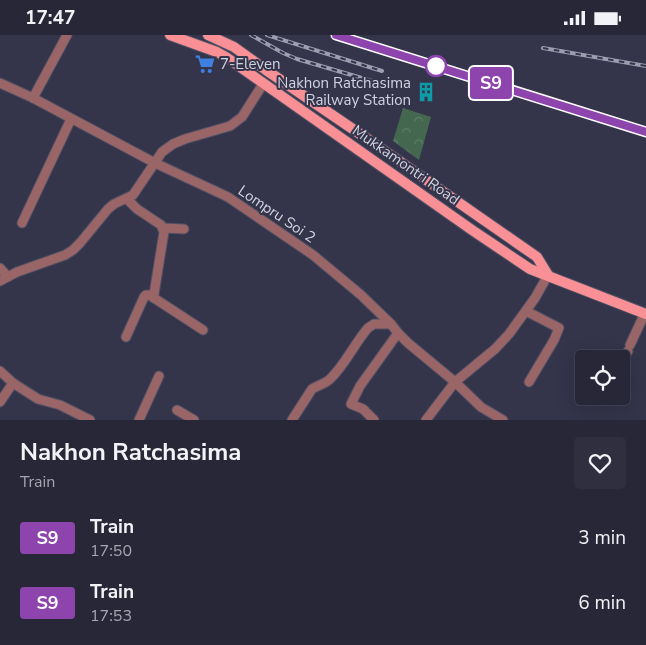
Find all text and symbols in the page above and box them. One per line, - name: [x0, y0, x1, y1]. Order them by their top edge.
- text: 17:47: [25, 5, 75, 31]
- supermarket icon: 7-Eleven: [194, 53, 216, 75]
- place label: 7-Eleven: [220, 54, 280, 74]
- unlabelled marker: [425, 55, 447, 77]
- line badge: S9: [468, 67, 514, 99]
- text: S9: [480, 71, 502, 95]
- place label: Nakhon Ratchasima Railway Station: [277, 73, 411, 110]
- building icon: Nakhon Ratchasima Railway Station: [415, 81, 437, 103]
- street label: Mukkamontri Road: [348, 120, 464, 210]
- street label: Lompru Soi 2: [234, 181, 320, 247]
- map controls: [575, 350, 630, 405]
- button: locate: [575, 350, 630, 405]
- text: Nakhon Ratchasima: [20, 436, 241, 468]
- button: heart: [574, 437, 626, 489]
- text: Train: [20, 471, 55, 493]
- text: Train: [90, 514, 134, 540]
- text: 3 min: [578, 525, 626, 551]
- text: S9: [36, 526, 59, 550]
- text: 17:50: [90, 540, 132, 562]
- text: Train: [90, 579, 134, 605]
- text: 6 min: [578, 590, 626, 616]
- text: S9: [36, 591, 59, 615]
- text: 17:53: [90, 605, 132, 627]

